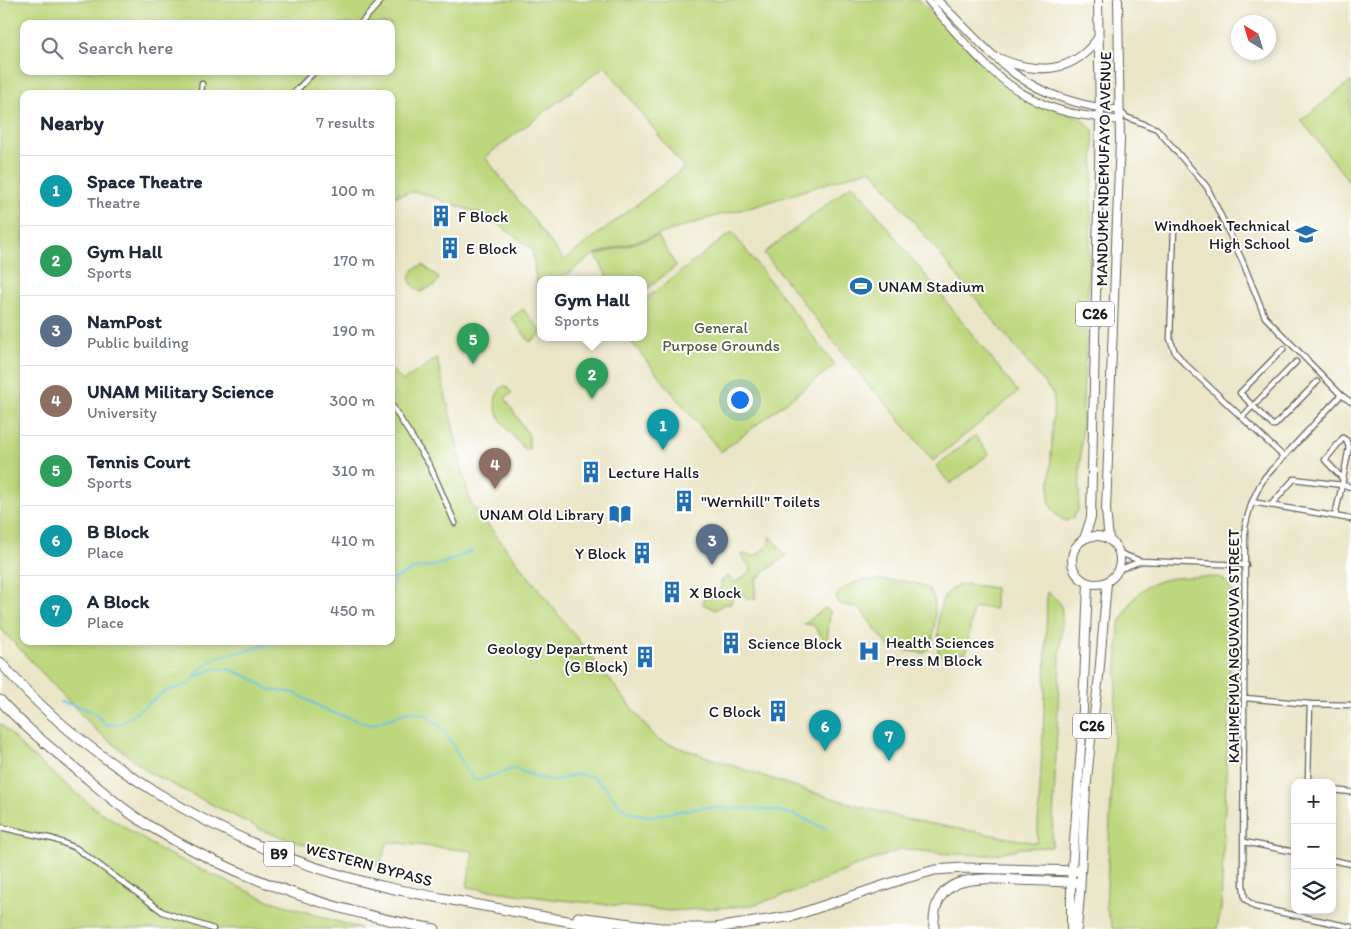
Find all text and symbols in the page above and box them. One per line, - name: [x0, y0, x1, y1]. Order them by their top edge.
- north arrow: [1231, 15, 1276, 60]
- search box: [20, 20, 395, 75]
- icon: search: [38, 34, 66, 62]
- text: Search here: [78, 36, 173, 59]
- street label: MANDUME NDEMUFAYO AVENUE: [1092, 51, 1115, 287]
- text: Nearby: [40, 110, 104, 135]
- text: 7 results: [316, 113, 375, 132]
- text: Space Theatre: [87, 170, 203, 193]
- text: 1: [52, 181, 60, 200]
- text: 100 m: [331, 181, 375, 200]
- text: Theatre: [87, 193, 140, 212]
- building icon: F Block: [428, 203, 454, 229]
- place label: F Block: [458, 207, 509, 226]
- place label: Windhoek Technical High School: [1154, 216, 1290, 253]
- school or university icon: Windhoek Technical High School: [1293, 221, 1319, 247]
- building icon: E Block: [437, 235, 463, 261]
- place label: E Block: [466, 239, 518, 258]
- text: Gym Hall: [87, 240, 162, 263]
- text: 2: [52, 251, 60, 270]
- text: 170 m: [333, 251, 375, 270]
- text: Sports: [87, 263, 132, 282]
- sports icon: UNAM Stadium: [848, 273, 874, 299]
- popup: [537, 276, 647, 341]
- place label: UNAM Stadium: [878, 277, 985, 296]
- text: Gym Hall: [554, 288, 630, 311]
- road number: C26: [1076, 302, 1114, 326]
- text: NamPost: [87, 310, 162, 333]
- text: Sports: [554, 311, 599, 330]
- park label: General Purpose Grounds: [662, 318, 780, 355]
- text: 3: [52, 321, 60, 340]
- text: 190 m: [332, 321, 375, 340]
- pin: 5: [457, 323, 489, 364]
- text: Public building: [87, 333, 189, 352]
- pin: 2: [576, 358, 608, 399]
- text: UNAM Military Science: [87, 380, 274, 403]
- your location: [727, 387, 753, 413]
- text: 4: [51, 391, 61, 410]
- text: 300 m: [330, 391, 375, 410]
- text: University: [87, 403, 157, 422]
- pin: 1: [647, 409, 679, 450]
- pin: 4: [479, 448, 511, 489]
- text: Tennis Court: [87, 450, 190, 473]
- building icon: Lecture Halls: [578, 459, 604, 485]
- text: 5: [52, 461, 60, 480]
- text: 310 m: [332, 461, 375, 480]
- place label: Lecture Halls: [608, 463, 699, 482]
- text: Sports: [87, 473, 132, 492]
- building icon: "Wernhill" Toilets: [671, 488, 697, 514]
- place label: "Wernhill" Toilets: [701, 492, 820, 511]
- library icon: UNAM Old Library: [607, 501, 633, 527]
- place label: UNAM Old Library: [479, 505, 604, 524]
- text: B Block: [87, 520, 149, 543]
- pin: 3: [696, 524, 728, 565]
- street label: KAHIMEMUA NGUVAUVA STREET: [1224, 529, 1243, 763]
- text: 6: [52, 531, 60, 550]
- text: 410 m: [331, 531, 375, 550]
- building icon: Y Block: [629, 540, 655, 566]
- text: Place: [87, 543, 124, 562]
- place label: Y Block: [575, 544, 627, 563]
- building icon: X Block: [659, 579, 685, 605]
- place label: X Block: [689, 583, 742, 602]
- text: A Block: [87, 590, 149, 613]
- text: 7: [52, 601, 60, 620]
- text: 450 m: [330, 601, 375, 620]
- text: Place: [87, 613, 124, 632]
- building icon: Science Block: [718, 630, 744, 656]
- place label: Health Sciences Press M Block: [886, 633, 994, 670]
- place label: Science Block: [748, 634, 843, 653]
- hospital icon: Health Sciences Press M Block: [856, 638, 882, 664]
- place label: Geology Department (G Block): [487, 639, 628, 676]
- building icon: Geology Department (G Block): [632, 644, 658, 670]
- building icon: C Block: [765, 698, 791, 724]
- place label: C Block: [709, 702, 762, 721]
- pin: 6: [809, 710, 841, 751]
- road number: C26: [1073, 714, 1111, 738]
- pin: 7: [873, 720, 905, 761]
- map controls: [1291, 779, 1336, 914]
- button: +: [1291, 779, 1336, 824]
- button: −: [1291, 824, 1336, 869]
- street label: WESTERN BYPASS: [303, 838, 434, 891]
- road number: B9: [264, 842, 294, 866]
- button: layers: [1291, 869, 1336, 914]

